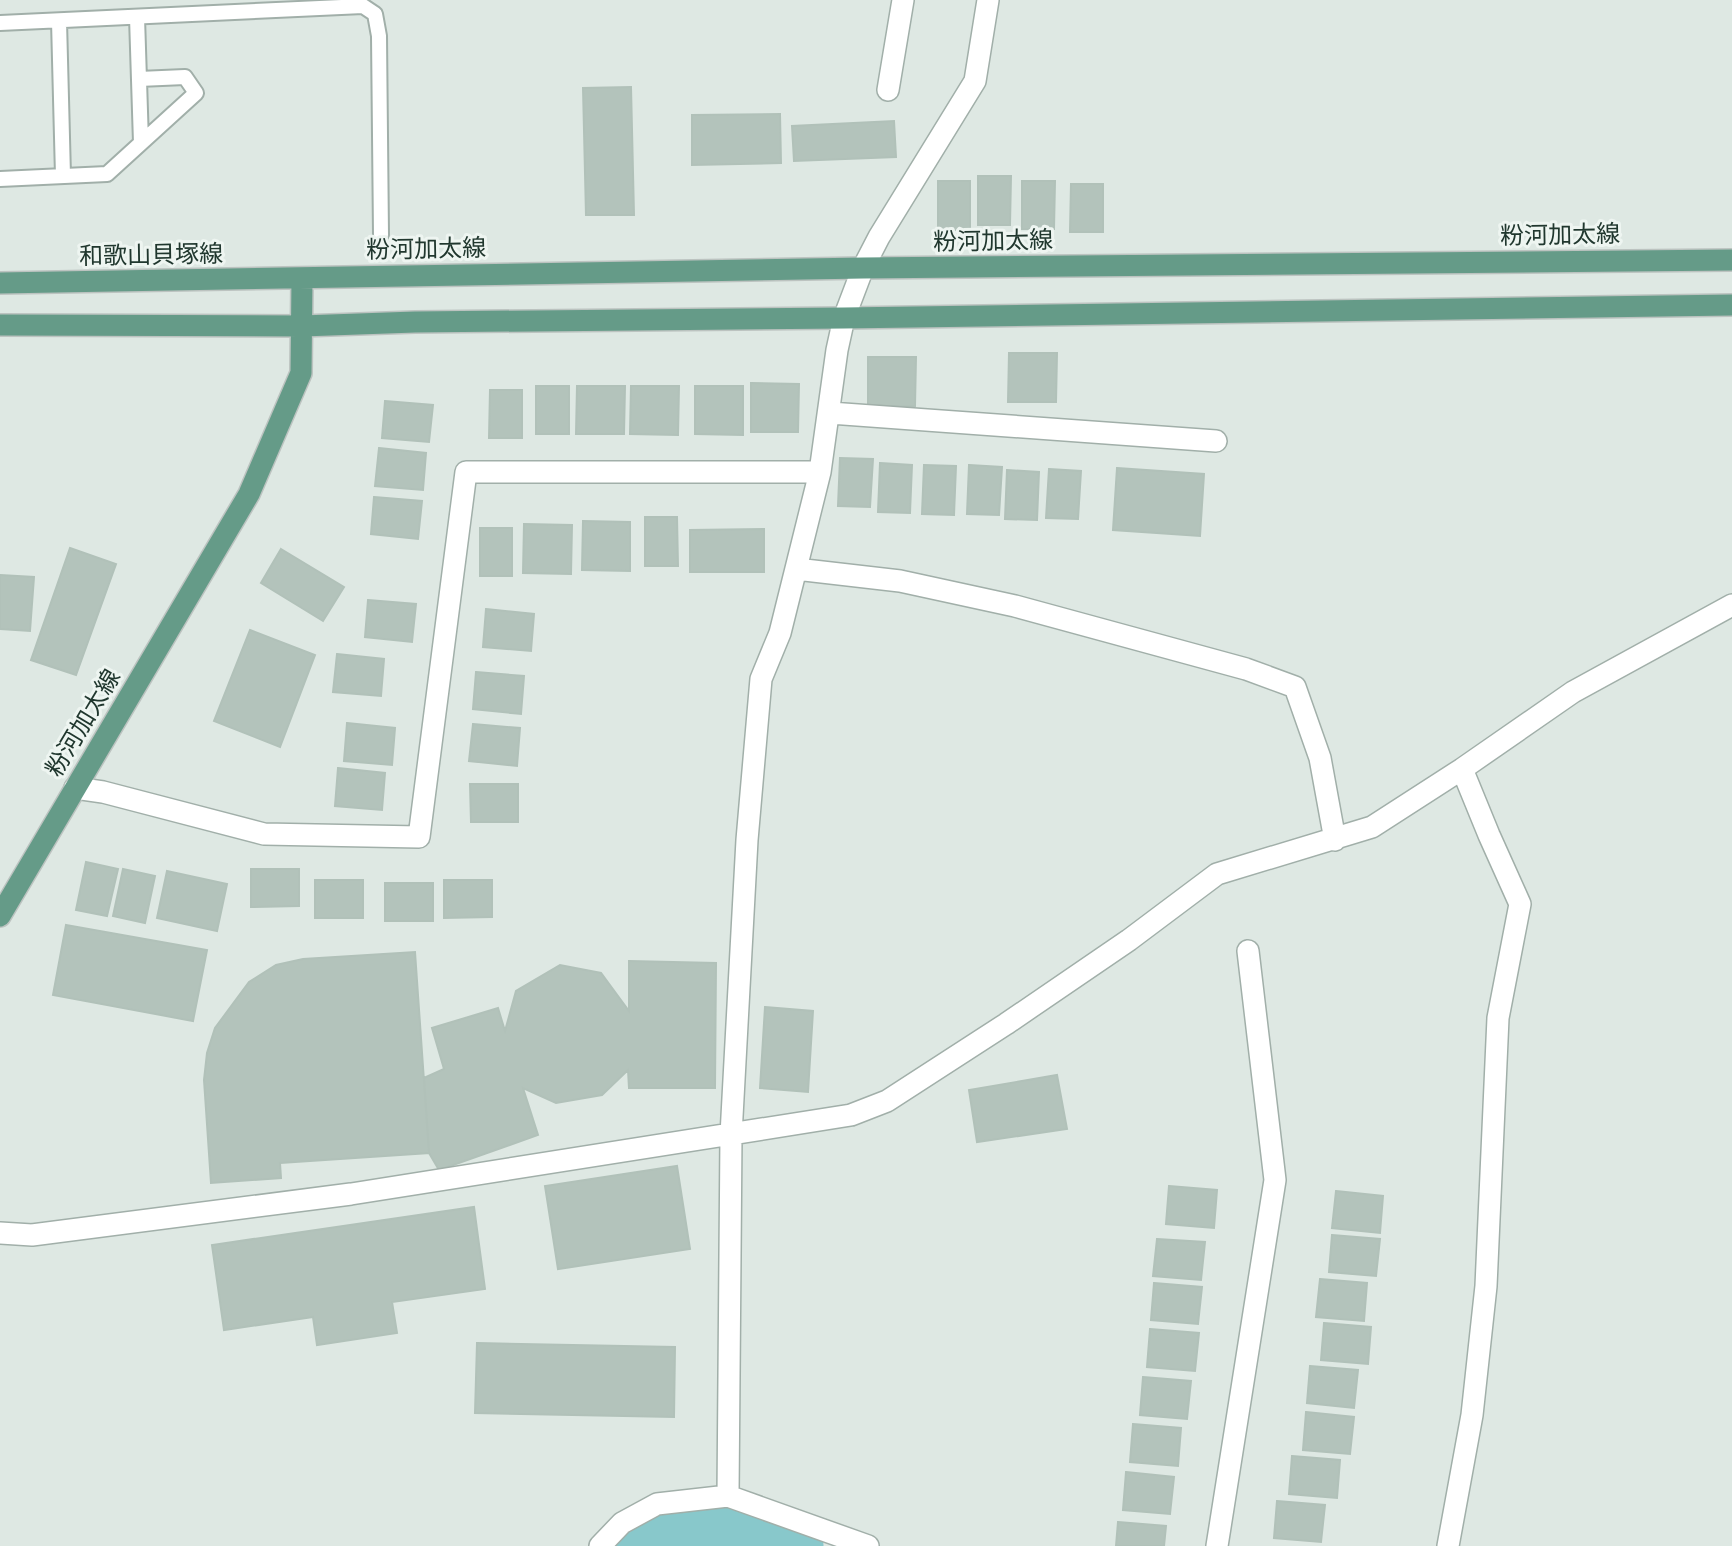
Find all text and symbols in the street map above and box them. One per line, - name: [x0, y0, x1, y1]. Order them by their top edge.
- street label: 粉河加太線: [1500, 216, 1620, 253]
- street label: 粉河加太線: [933, 222, 1053, 259]
- street label: 粉河加太線: [366, 230, 486, 267]
- street label: 和歌山貝塚線: [79, 236, 223, 273]
- street label: 粉河加太線: [37, 662, 128, 783]

